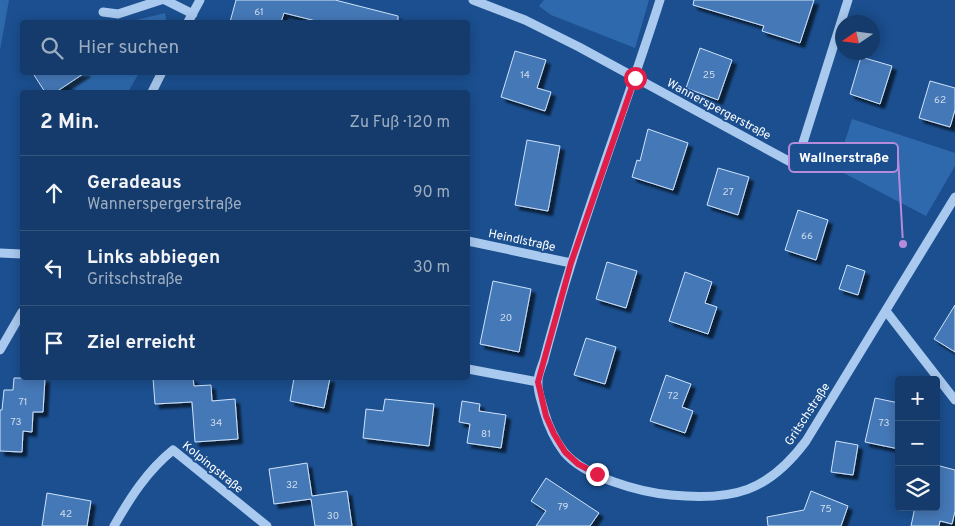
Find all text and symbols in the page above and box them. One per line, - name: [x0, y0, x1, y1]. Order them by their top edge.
- house number: 61: [254, 6, 264, 19]
- north arrow: [835, 15, 880, 60]
- search box: [20, 20, 470, 75]
- icon: search: [38, 34, 66, 62]
- text: Hier suchen: [78, 36, 179, 60]
- route start: [624, 67, 647, 90]
- house number: 14: [520, 69, 530, 82]
- house number: 25: [703, 69, 715, 82]
- street label: Wannerspergerstraße: [664, 76, 773, 144]
- house number: 62: [934, 94, 946, 107]
- text: 2 Min.: [40, 109, 99, 136]
- text: Zu Fuß · 120 m: [350, 113, 450, 133]
- callout: Wallnerstraße: [789, 143, 898, 172]
- text: Wallnerstraße: [799, 150, 889, 167]
- text: Geradeaus: [87, 171, 182, 195]
- icon: ahead: [40, 179, 68, 207]
- text: 90 m: [413, 183, 450, 203]
- house number: 27: [722, 186, 734, 199]
- text: Wannerspergerstraße: [87, 195, 242, 215]
- street label: Heindlstraße: [487, 226, 557, 256]
- house number: 66: [801, 230, 813, 243]
- text: Links abbiegen: [87, 246, 220, 270]
- icon: left: [40, 254, 68, 282]
- text: 30 m: [413, 258, 450, 278]
- text: Gritschstraße: [87, 270, 183, 290]
- house number: 20: [500, 312, 512, 325]
- icon: arrive: [40, 329, 68, 357]
- text: Ziel erreicht: [87, 331, 196, 355]
- map controls: [895, 376, 940, 511]
- button: +: [895, 376, 940, 421]
- street label: Gritschstraße: [782, 380, 834, 449]
- house number: 72: [667, 390, 679, 403]
- house number: 71: [18, 396, 28, 409]
- house number: 73: [10, 416, 22, 429]
- house number: 34: [210, 417, 222, 430]
- house number: 73: [878, 417, 890, 430]
- button: −: [895, 421, 940, 466]
- house number: 81: [481, 428, 491, 441]
- street label: Kolpingstraße: [178, 438, 246, 497]
- route end: [586, 463, 609, 486]
- button: layers: [895, 466, 940, 511]
- house number: 32: [286, 479, 298, 492]
- house number: 79: [557, 501, 569, 514]
- house number: 75: [820, 503, 832, 516]
- house number: 42: [60, 508, 72, 521]
- house number: 30: [327, 510, 339, 523]

